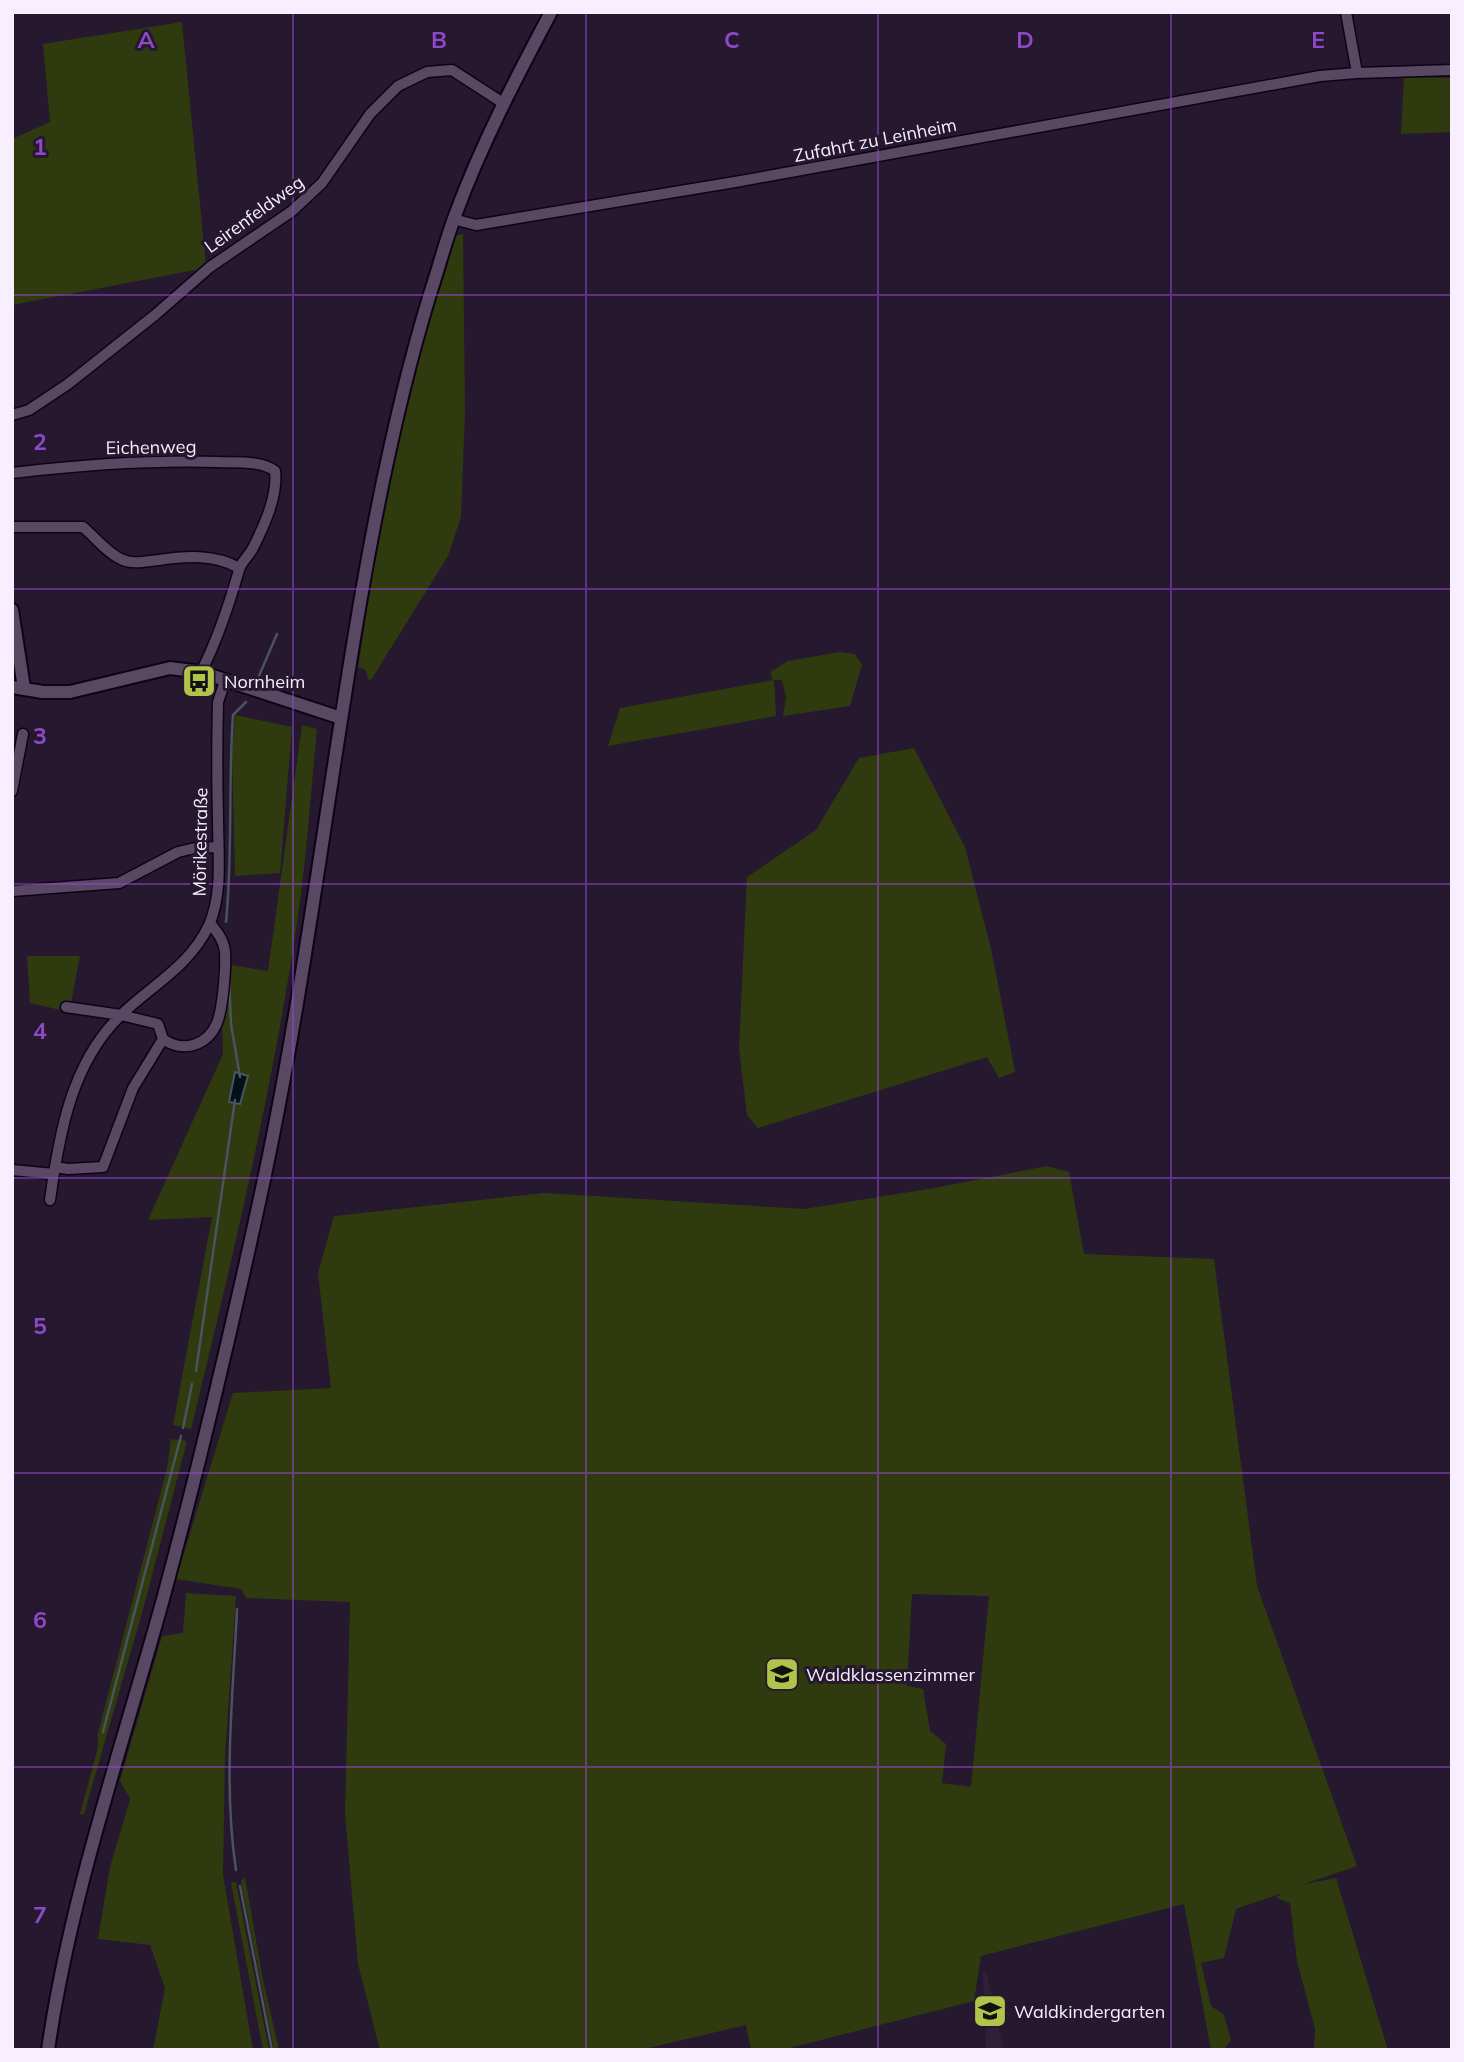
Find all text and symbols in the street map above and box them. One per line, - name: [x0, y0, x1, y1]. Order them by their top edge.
- text: A: [137, 25, 155, 54]
- text: B: [431, 25, 447, 54]
- text: C: [724, 25, 740, 54]
- text: D: [1016, 25, 1034, 54]
- text: E: [1311, 25, 1325, 54]
- street label: Zufahrt zu Leinheim: [792, 113, 958, 167]
- text: 1: [33, 132, 47, 161]
- street label: Leirenfeldweg: [200, 170, 308, 258]
- text: 2: [33, 427, 47, 456]
- street label: Eichenweg: [105, 435, 197, 459]
- bus stop icon: Nornheim: [180, 662, 218, 700]
- place label: Nornheim: [224, 670, 305, 693]
- text: 3: [33, 721, 47, 750]
- street label: Mörikestraße: [188, 787, 212, 897]
- text: 4: [33, 1016, 47, 1045]
- text: 5: [33, 1311, 47, 1340]
- text: 6: [33, 1605, 47, 1634]
- school or university icon: Waldklassenzimmer: [763, 1655, 801, 1693]
- place label: Waldklassenzimmer: [806, 1663, 975, 1686]
- text: 7: [33, 1900, 47, 1929]
- school or university icon: Waldkindergarten: [971, 1992, 1009, 2030]
- place label: Waldkindergarten: [1014, 2000, 1165, 2023]

